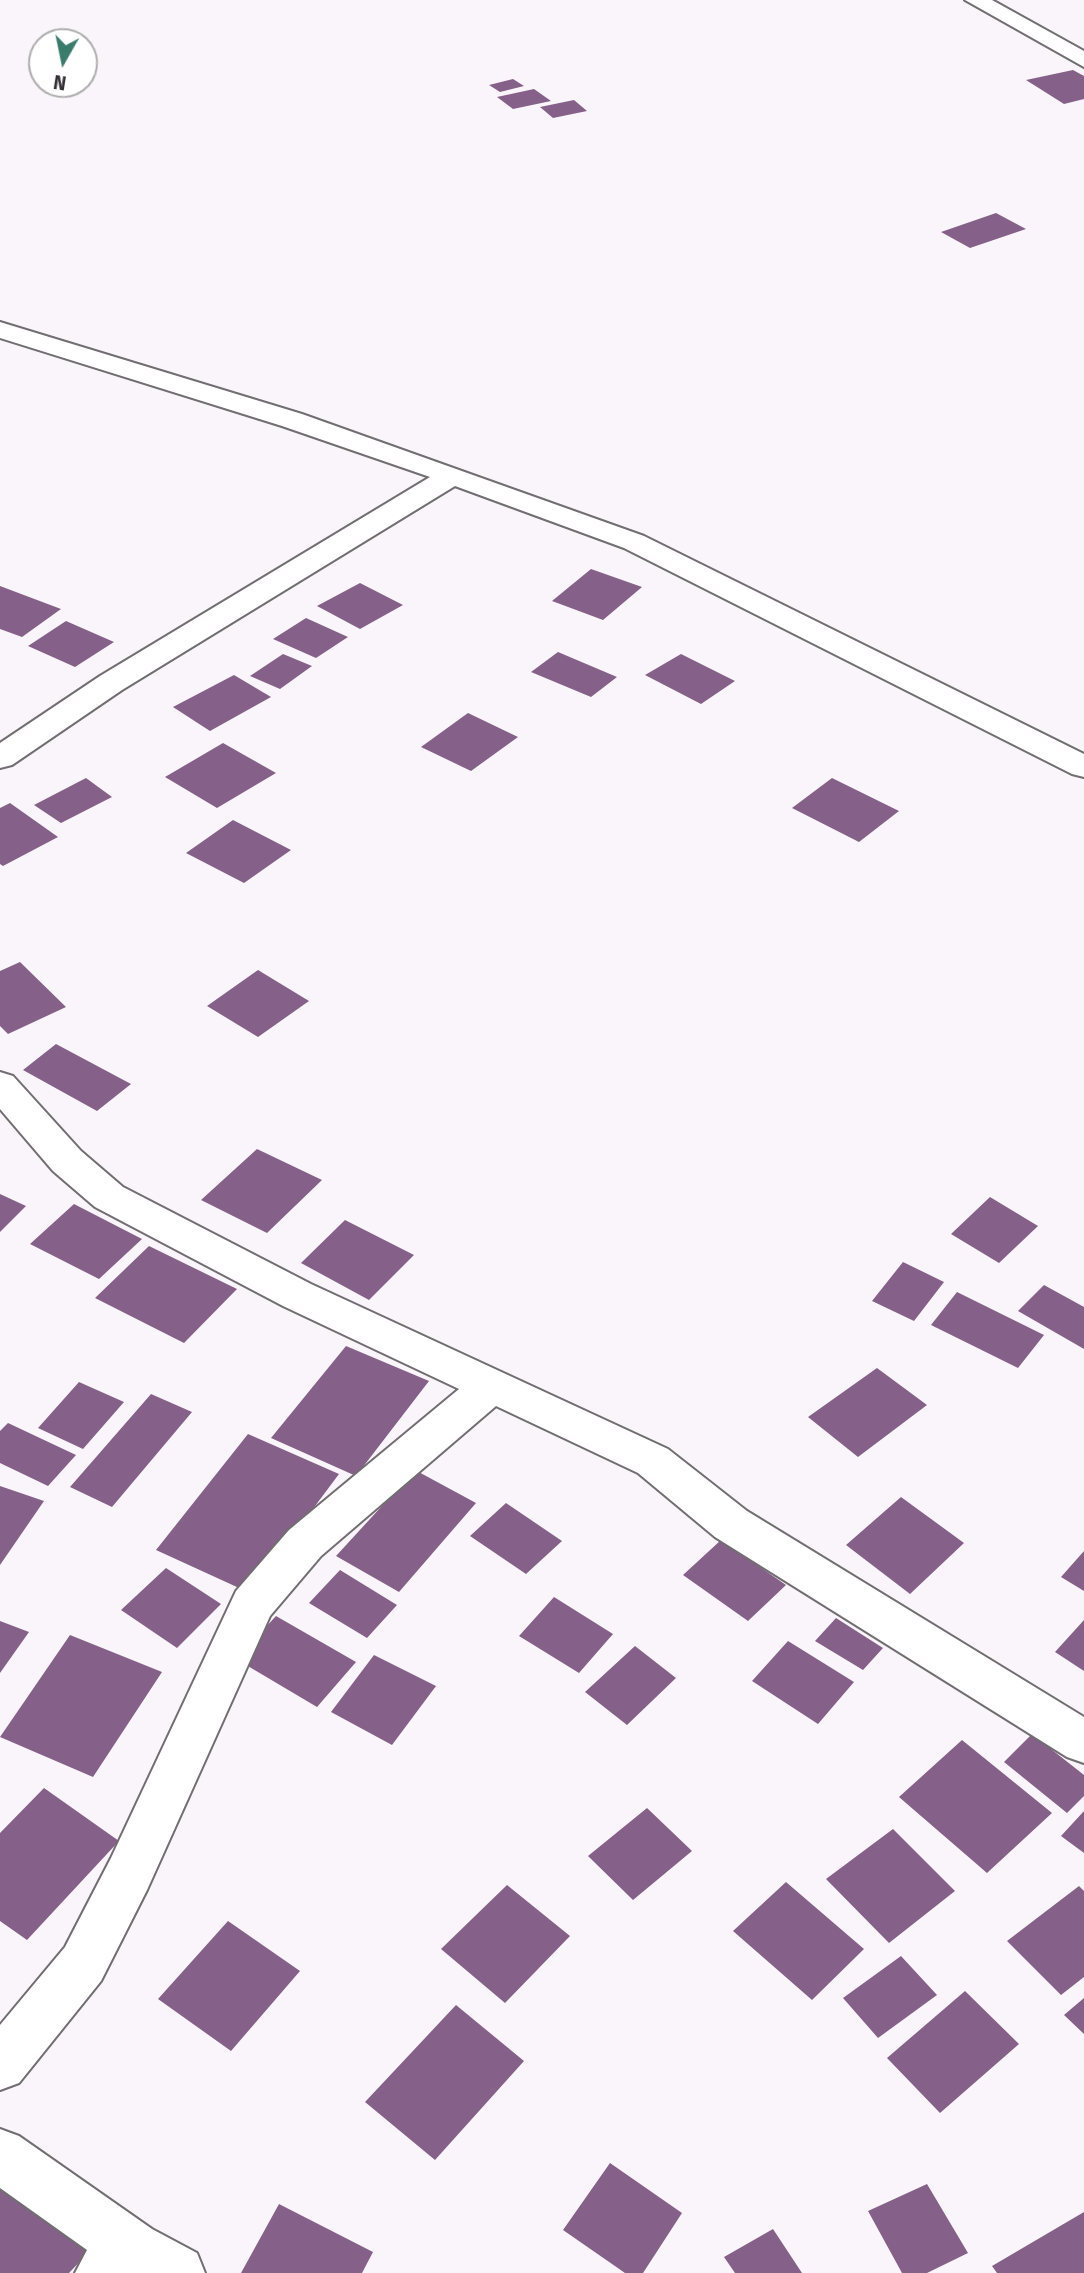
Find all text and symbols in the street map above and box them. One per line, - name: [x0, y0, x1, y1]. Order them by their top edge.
- north arrow: [28, 28, 98, 98]
- text: N: [52, 70, 68, 95]

